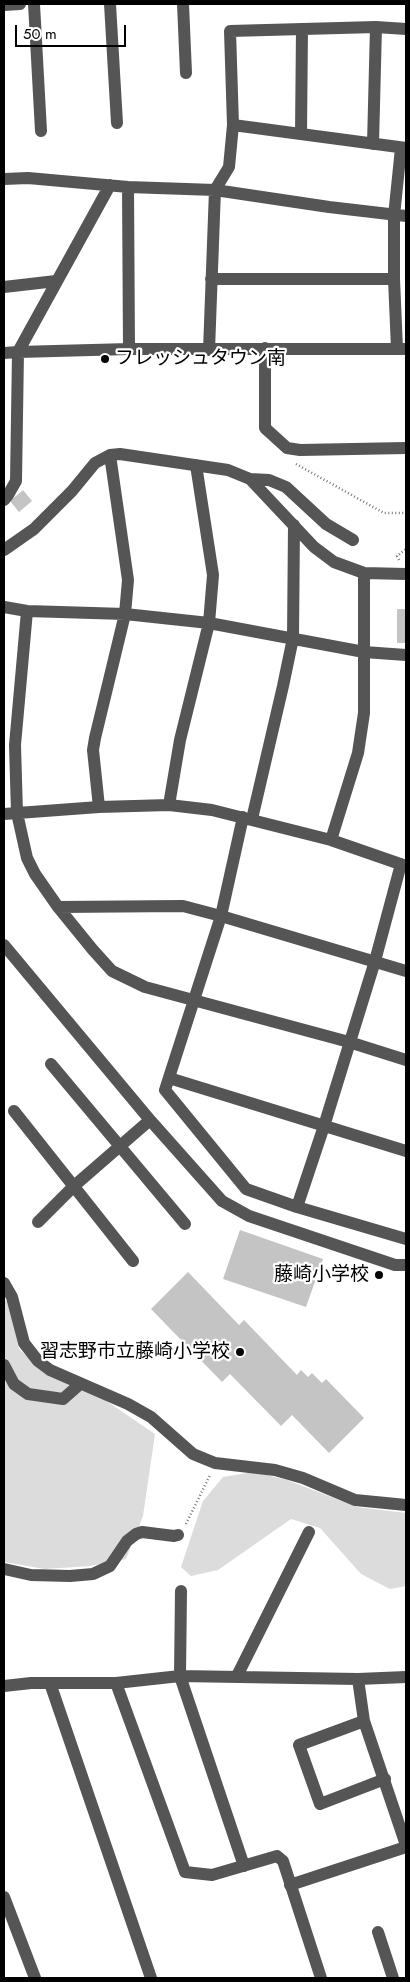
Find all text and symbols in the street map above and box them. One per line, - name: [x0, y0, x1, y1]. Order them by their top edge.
- scale bar: [18, 15, 129, 47]
- text: 50 m: [23, 23, 57, 45]
- place label: フレッシュタウン南: [115, 348, 286, 370]
- marker: フレッシュタウン南: [99, 353, 111, 365]
- place label: 藤崎小学校: [274, 1264, 369, 1286]
- marker: 藤崎小学校: [373, 1269, 385, 1281]
- place label: 習志野市立藤崎小学校: [40, 1341, 230, 1363]
- marker: 習志野市立藤崎小学校: [234, 1346, 246, 1358]

